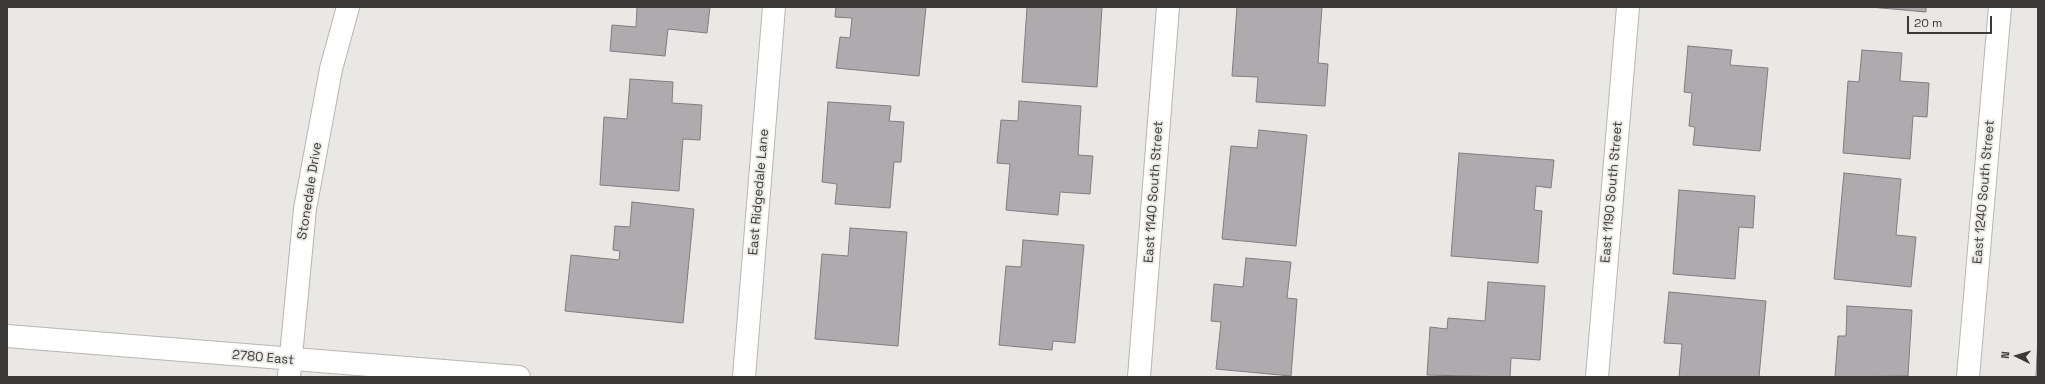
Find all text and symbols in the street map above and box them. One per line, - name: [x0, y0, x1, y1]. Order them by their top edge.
- scale bar: [1909, 8, 1994, 34]
- text: 20 m: [1914, 15, 1942, 31]
- street label: East 1240 South Street: [1970, 119, 1998, 265]
- street label: East 1140 South Street: [1141, 120, 1167, 264]
- street label: East 1190 South Street: [1598, 120, 1626, 264]
- street label: East Ridgedale Lane: [746, 128, 772, 256]
- street label: Stonedale Drive: [295, 141, 325, 241]
- north arrow: [1997, 336, 2037, 376]
- street label: 2780 East: [231, 348, 295, 368]
- text: N: [1998, 351, 2012, 359]

